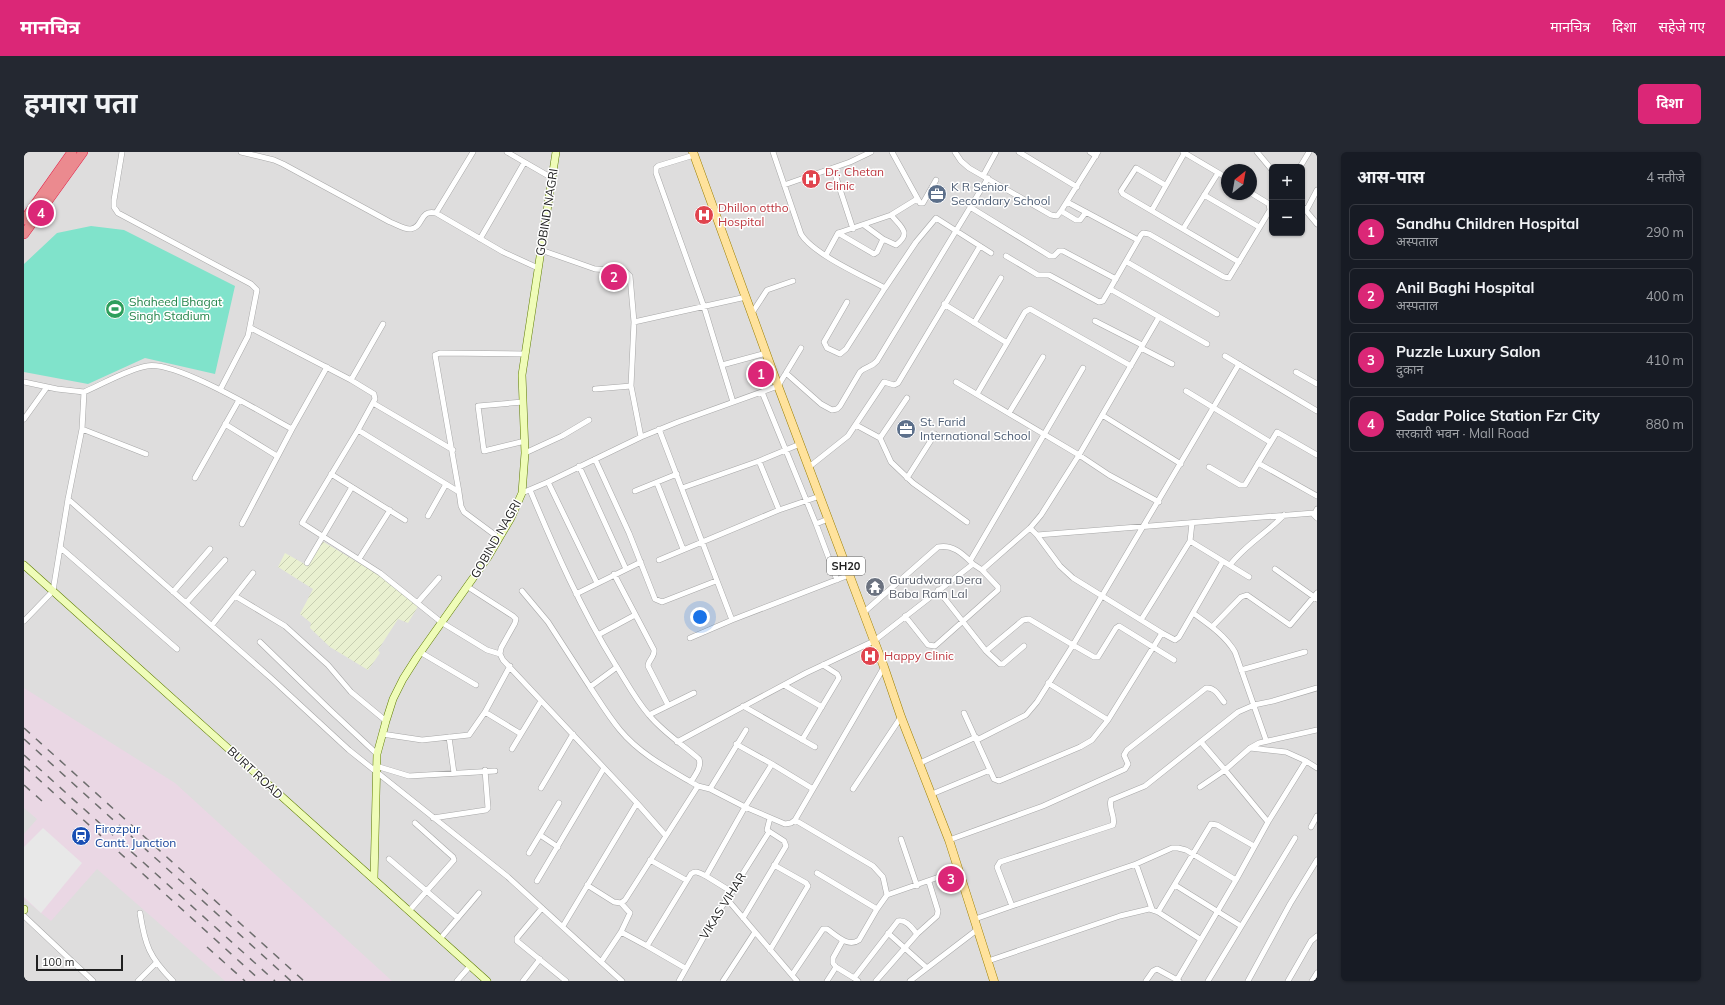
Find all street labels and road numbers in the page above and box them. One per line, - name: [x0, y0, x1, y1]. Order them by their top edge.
- street label: GOBIND NAGRI: [532, 167, 561, 257]
- street label: GOBIND NAGRI: [467, 497, 524, 581]
- road number: SH20: [827, 557, 865, 575]
- street label: BURT ROAD: [224, 743, 286, 802]
- street label: VIKAS VIHAR: [696, 870, 749, 942]

